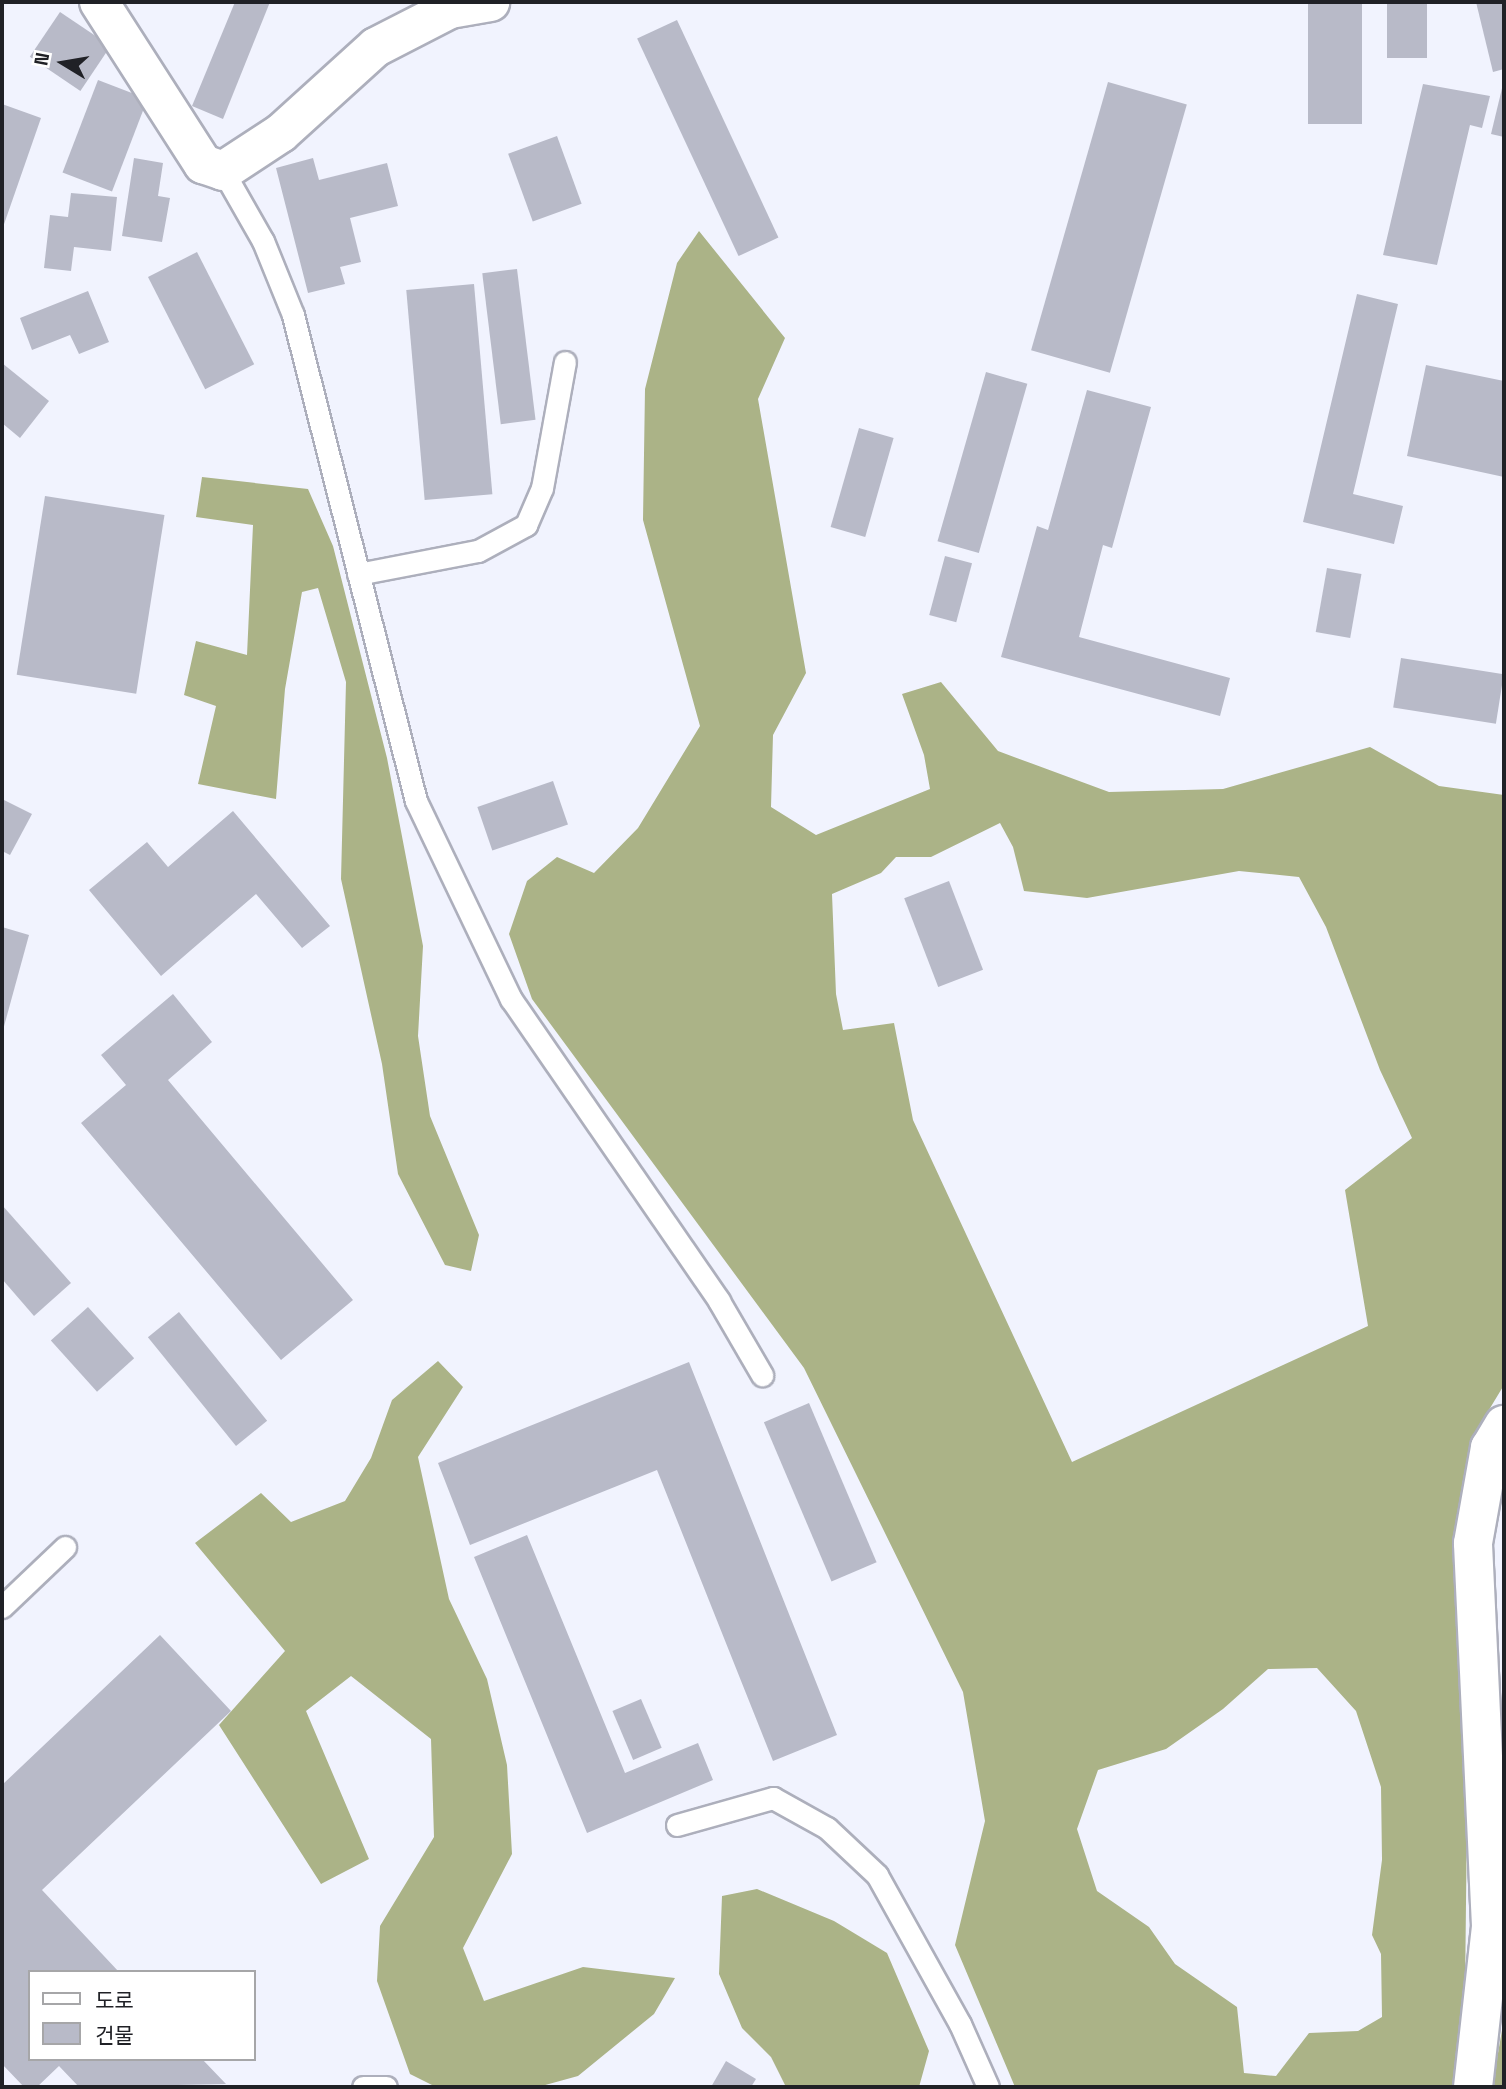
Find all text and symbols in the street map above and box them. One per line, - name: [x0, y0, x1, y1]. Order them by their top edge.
- north arrow: [28, 28, 98, 98]
- text: N: [28, 50, 55, 68]
- legend: [28, 1970, 256, 2061]
- text: 도로: [95, 1987, 134, 2014]
- text: 건물: [95, 2022, 134, 2049]

